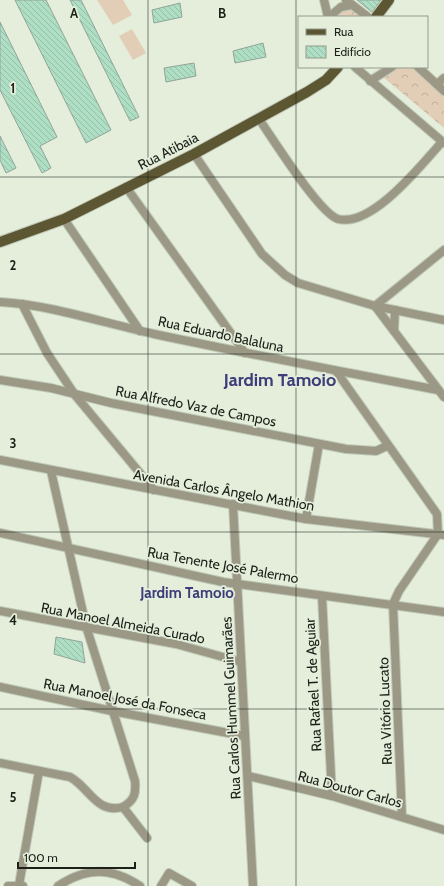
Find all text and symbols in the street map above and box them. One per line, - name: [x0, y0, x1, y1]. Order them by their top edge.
- text: A: [70, 5, 79, 21]
- text: B: [218, 5, 226, 21]
- legend: [298, 16, 428, 68]
- text: Rua: [334, 24, 353, 39]
- text: Edifício: [334, 44, 371, 59]
- text: 1: [11, 80, 15, 96]
- street label: Rua Atibaia: [135, 128, 202, 174]
- text: 2: [10, 257, 17, 273]
- street label: Rua Eduardo Balaluna: [157, 312, 286, 356]
- district label: Jardim Tamoio: [223, 369, 336, 391]
- street label: Rua Alfredo Vaz de Campos: [114, 382, 278, 430]
- text: 3: [9, 435, 17, 451]
- street label: Avenida Carlos Ângelo Mathion: [132, 465, 316, 515]
- street label: Rua Tenente José Palermo: [146, 543, 300, 587]
- district label: Jardim Tamoio: [139, 584, 234, 602]
- street label: Rua Manoel Almeida Curado: [39, 598, 207, 648]
- text: 4: [9, 612, 17, 628]
- street label: Rua Carlos Hummel Guimarães: [217, 616, 245, 800]
- street label: Rua Rafael T. de Aguiar: [300, 617, 325, 752]
- street label: Rua Vitório Lucato: [374, 657, 396, 765]
- street label: Rua Manoel José da Fonseca: [42, 674, 208, 724]
- street label: Rua Doutor Carlos: [296, 766, 404, 812]
- text: 5: [10, 789, 17, 805]
- scale bar: [18, 844, 135, 870]
- text: 100 m: [24, 850, 58, 865]

